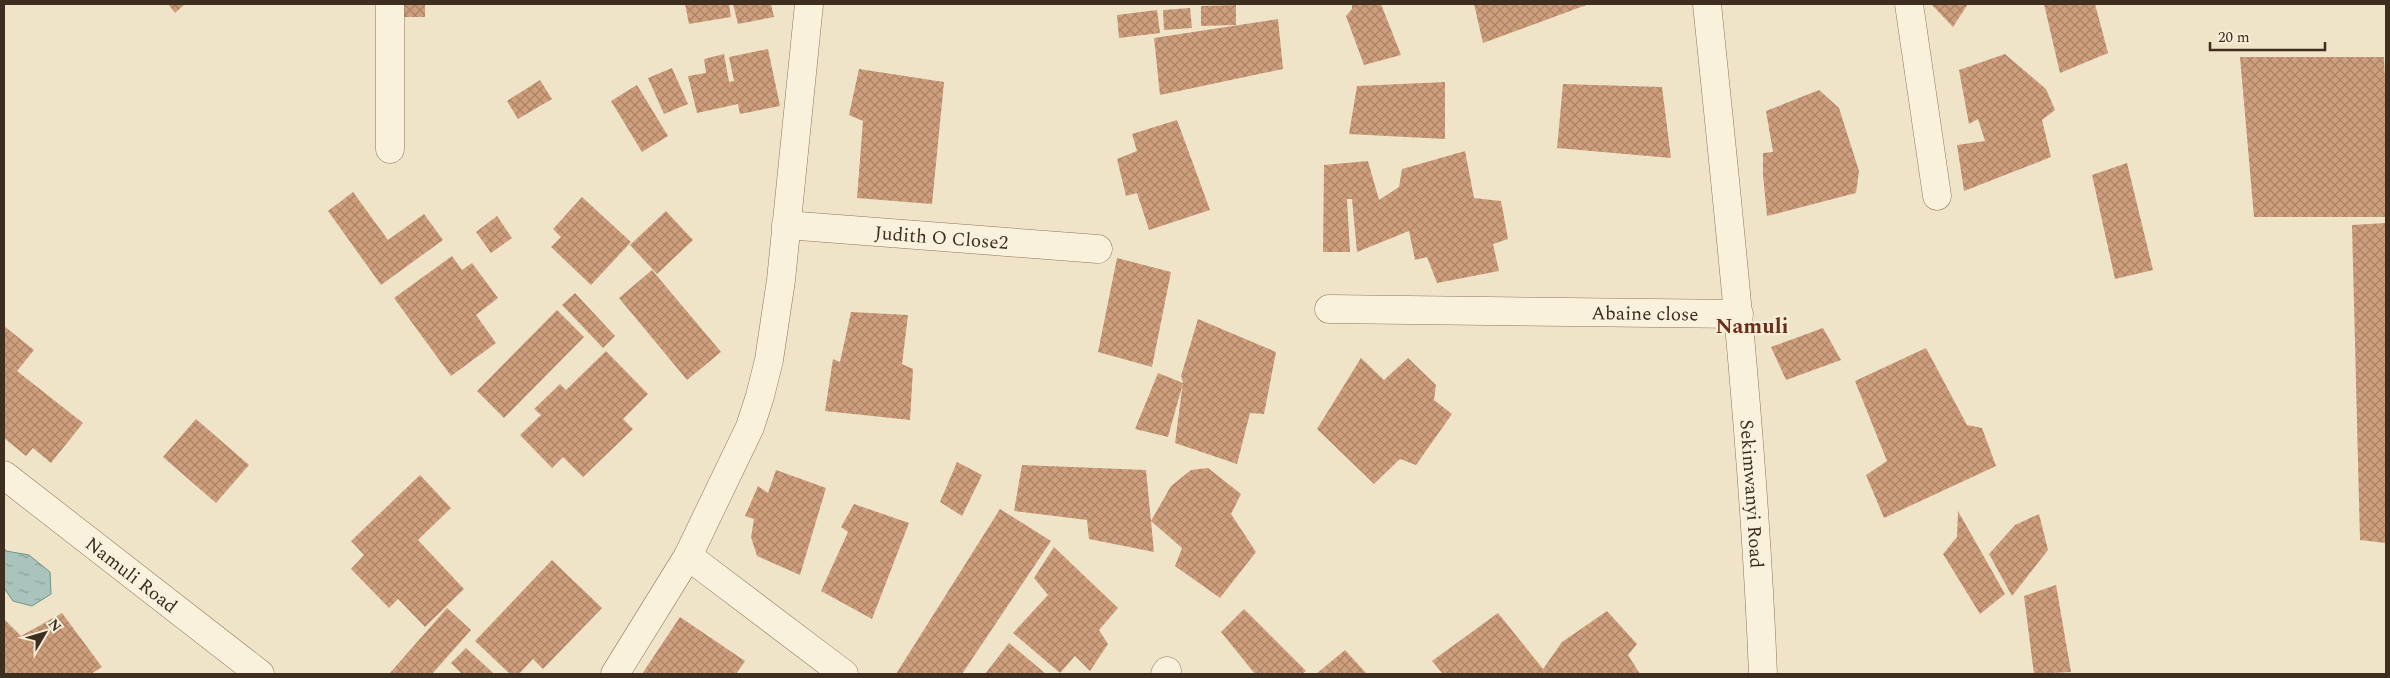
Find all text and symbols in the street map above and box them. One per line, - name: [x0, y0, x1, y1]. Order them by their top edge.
- scale bar: [2210, 20, 2325, 52]
- text: 20 m: [2218, 26, 2250, 49]
- street label: Judith O Close2: [874, 219, 1009, 258]
- street label: Abaine close: [1591, 299, 1699, 330]
- district label: Namuli: [1715, 311, 1789, 343]
- street label: Sekimwanyi Road: [1731, 418, 1771, 569]
- street label: Namuli Road: [78, 530, 183, 621]
- north arrow: [20, 608, 70, 658]
- text: N: [43, 614, 67, 636]

